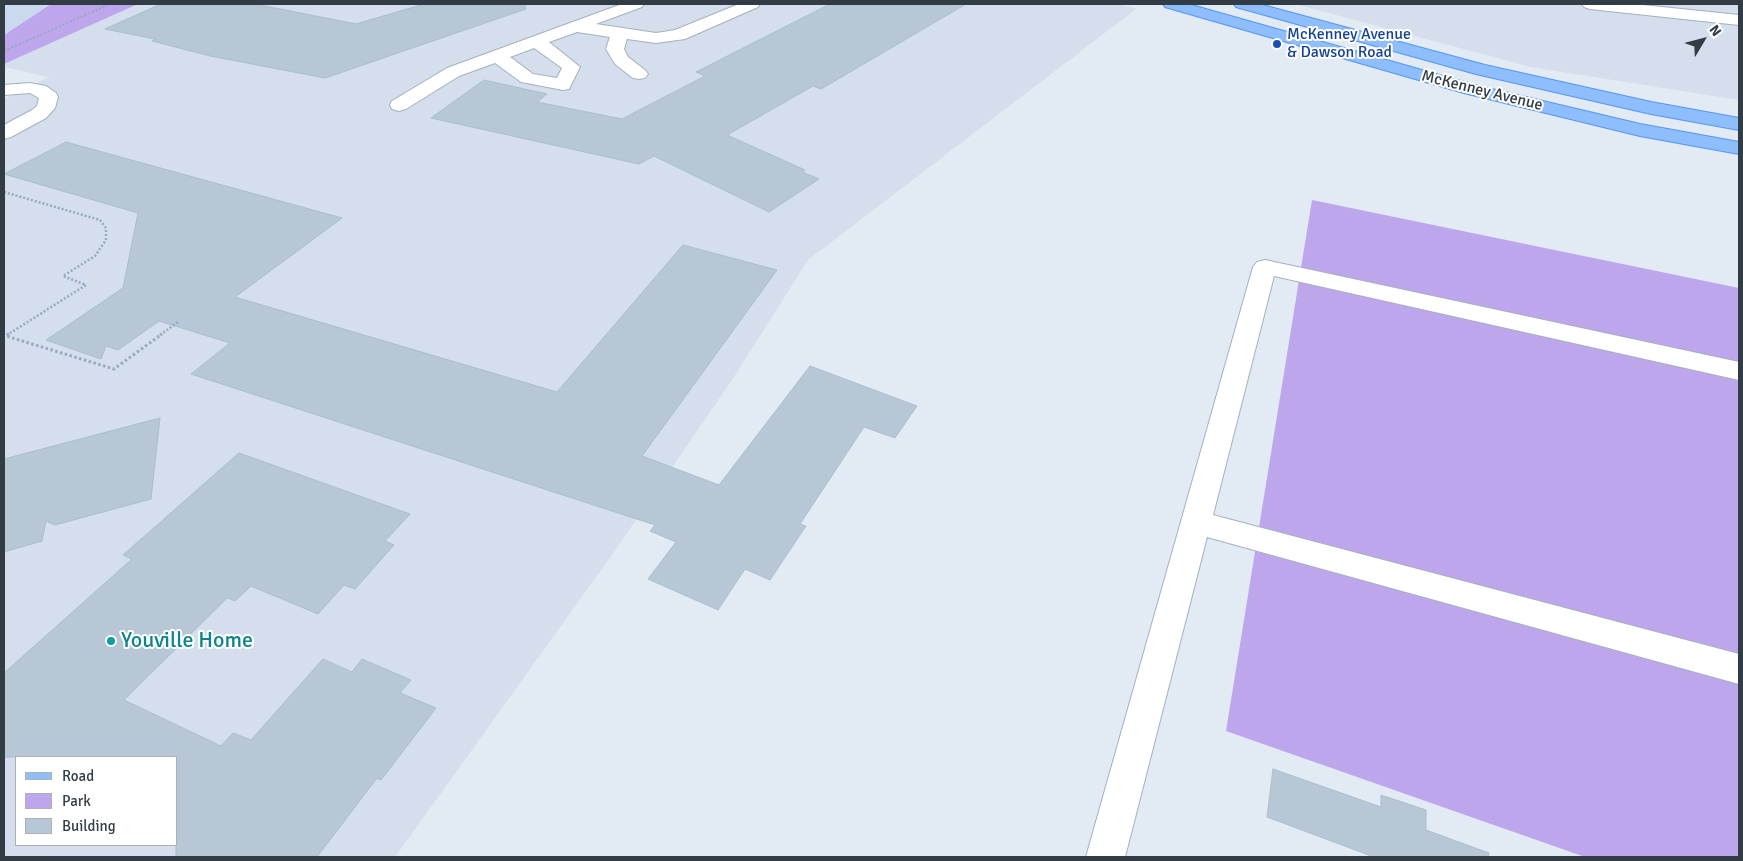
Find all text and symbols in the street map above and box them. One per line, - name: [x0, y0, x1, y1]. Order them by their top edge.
- north arrow: [1678, 15, 1728, 65]
- text: N: [1706, 22, 1725, 40]
- place label: McKenney Avenue & Dawson Road: [1287, 25, 1411, 63]
- marker: McKenney Avenue & Dawson Road: [1271, 38, 1283, 50]
- street label: McKenney Avenue: [1419, 67, 1545, 115]
- place label: Youville Home: [121, 628, 253, 654]
- marker: Youville Home: [105, 635, 117, 647]
- legend: [15, 756, 178, 846]
- text: Road: [62, 767, 94, 785]
- text: Park: [62, 792, 91, 810]
- text: Building: [62, 817, 116, 835]

